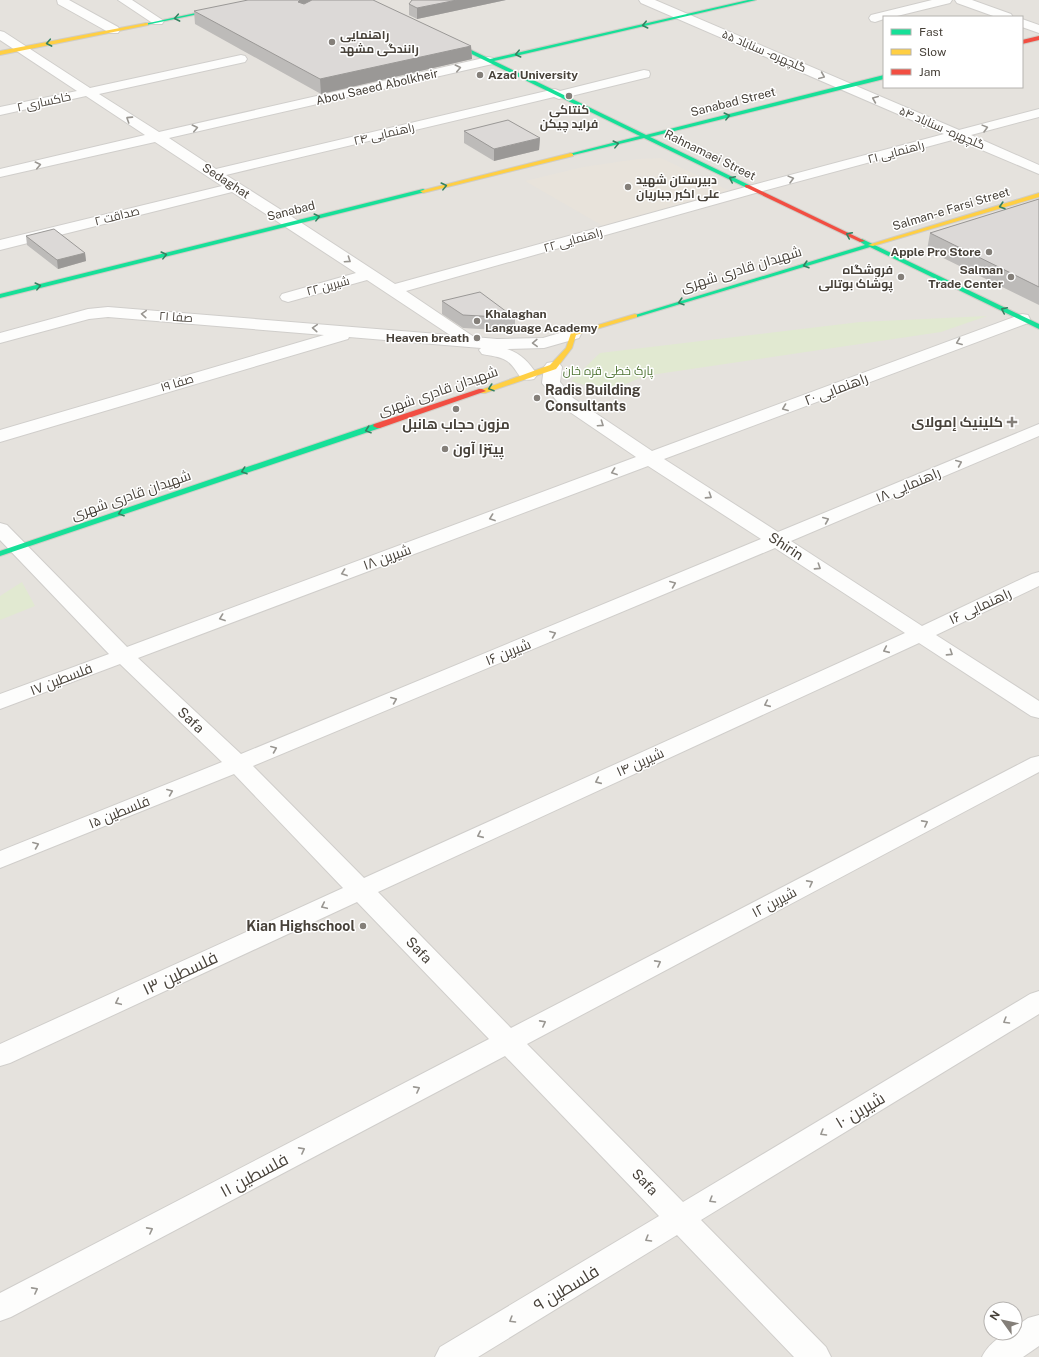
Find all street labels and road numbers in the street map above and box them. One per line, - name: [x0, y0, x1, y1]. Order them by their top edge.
- street label: گلچهره - سناباد ۵۵: [719, 27, 808, 77]
- street label: Abou Saeed Abolkheir: [315, 66, 440, 108]
- street label: Sanabad Street: [689, 85, 777, 119]
- street label: خاکساری ۲: [16, 89, 72, 115]
- street label: گلچهره - سناباد ۵۴: [896, 104, 987, 154]
- street label: راهنمایی ۲۴: [352, 120, 416, 148]
- street label: Rahnamaei Street: [662, 127, 758, 183]
- street label: راهنمایی ۲۱: [866, 138, 926, 166]
- street label: Sedaghat: [200, 160, 253, 202]
- street label: Salman-e Farsi Street: [891, 184, 1012, 233]
- street label: Sanabad: [266, 198, 316, 224]
- street label: صداقت ۲: [93, 204, 141, 228]
- street label: راهنمایی ۲۲: [542, 225, 604, 255]
- street label: شهیدان قادری شهری: [679, 243, 803, 295]
- street label: شیرین ۲۲: [305, 273, 351, 298]
- street label: صفا ۲۱: [159, 309, 193, 325]
- street label: شهیدان قادری شهری: [376, 363, 500, 419]
- street label: راهنمایی ۲۰: [802, 370, 870, 408]
- street label: صفا ۱۹: [159, 371, 195, 395]
- street label: راهنمایی ۱۸: [873, 464, 943, 506]
- street label: شهیدان قادری شهری: [69, 467, 193, 523]
- street label: Shirin: [766, 529, 806, 563]
- street label: شیرین ۱۸: [361, 541, 413, 573]
- street label: راهنمایی ۱۶: [946, 585, 1014, 627]
- street label: شیرین ۱۶: [483, 636, 533, 668]
- street label: فلسطین ۱۷: [27, 660, 95, 698]
- street label: Safa: [175, 704, 207, 736]
- street label: شیرین ۱۴: [614, 744, 666, 780]
- street label: فلسطین ۱۵: [86, 792, 152, 832]
- street label: شیرین ۱۲: [749, 884, 799, 920]
- street label: Safa: [403, 934, 435, 966]
- street label: فلسطین ۱۳: [139, 947, 221, 1000]
- street label: شیرین ۱۰: [832, 1087, 889, 1133]
- street label: فلسطین ۱۱: [216, 1149, 292, 1202]
- street label: Safa: [629, 1166, 661, 1198]
- street label: فلسطین ۹: [530, 1261, 603, 1316]

